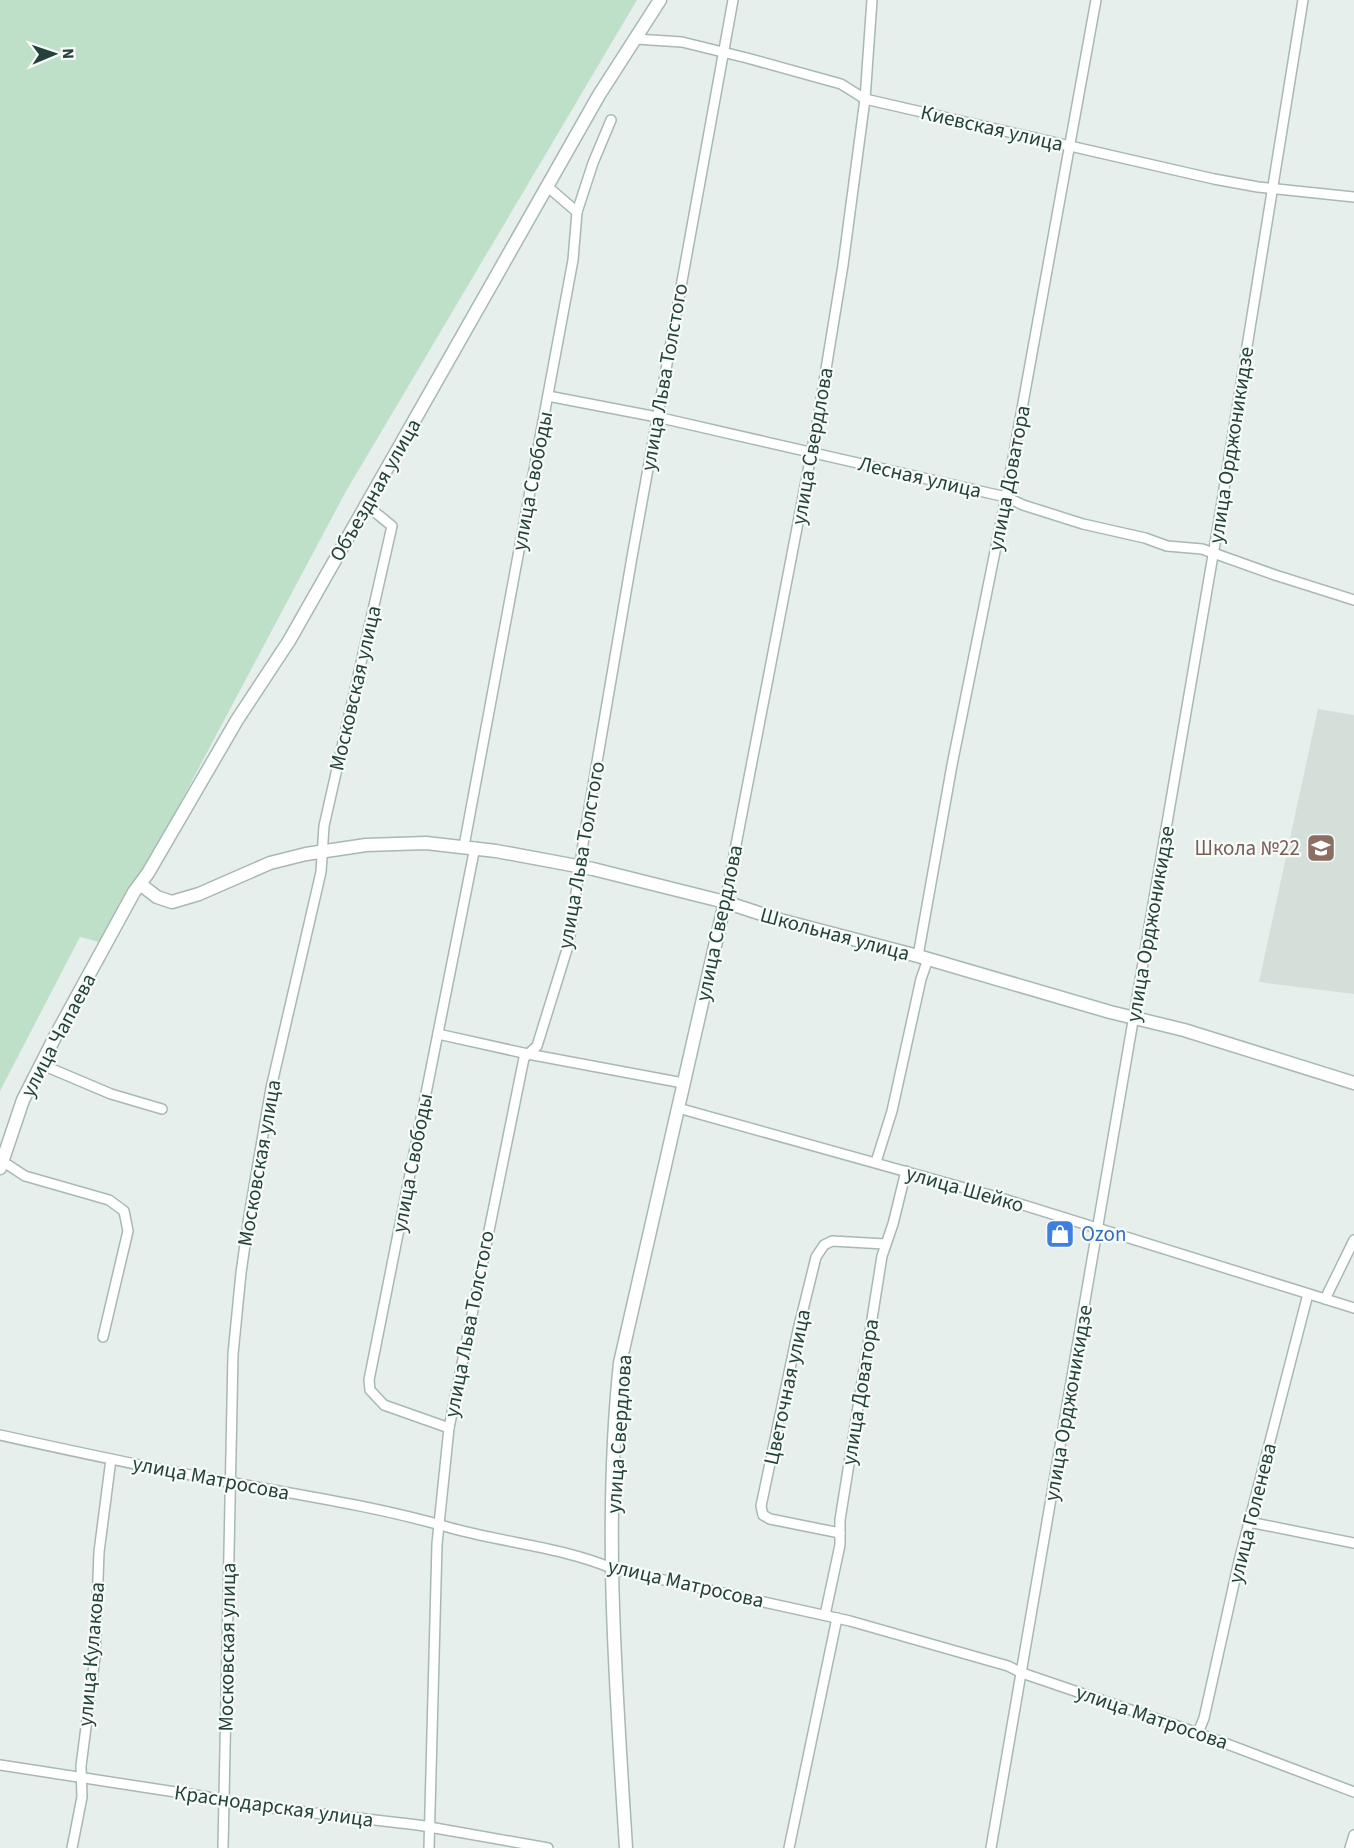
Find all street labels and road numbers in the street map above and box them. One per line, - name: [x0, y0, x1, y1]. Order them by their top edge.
- street label: Киевская улица: [918, 97, 1066, 159]
- street label: улица Льва Толстого: [633, 281, 695, 473]
- street label: улица Орджоникидзе: [1201, 345, 1261, 545]
- street label: улица Свердлова: [783, 365, 841, 527]
- street label: улица Доватора: [980, 403, 1038, 553]
- street label: улица Свободы: [504, 409, 560, 553]
- street label: Объездная улица: [322, 413, 428, 567]
- street label: Лесная улица: [855, 448, 985, 506]
- street label: Московская улица: [321, 602, 389, 774]
- street label: улица Льва Толстого: [550, 759, 612, 951]
- street label: улица Орджоникидзе: [1118, 824, 1182, 1024]
- street label: улица Свердлова: [688, 842, 750, 1004]
- street label: Школьная улица: [757, 900, 913, 968]
- street label: улица Чапаева: [13, 968, 103, 1102]
- street label: Московская улица: [230, 1077, 288, 1249]
- street label: улица Свободы: [384, 1091, 440, 1235]
- street label: улица Шейко: [903, 1158, 1027, 1220]
- street label: улица Льва Толстого: [436, 1228, 502, 1420]
- street label: улица Орджоникидзе: [1036, 1303, 1100, 1503]
- street label: Цветочная улица: [756, 1306, 818, 1468]
- street label: улица Доватора: [834, 1317, 886, 1467]
- street label: улица Свердлова: [598, 1353, 640, 1515]
- street label: улица Голенева: [1220, 1440, 1284, 1586]
- street label: улица Матросова: [130, 1448, 292, 1508]
- street label: улица Матросова: [605, 1550, 767, 1616]
- street label: Московская улица: [211, 1562, 243, 1732]
- street label: улица Кулакова: [70, 1580, 112, 1728]
- street label: улица Матросова: [1072, 1677, 1232, 1757]
- street label: Краснодарская улица: [172, 1777, 376, 1835]

